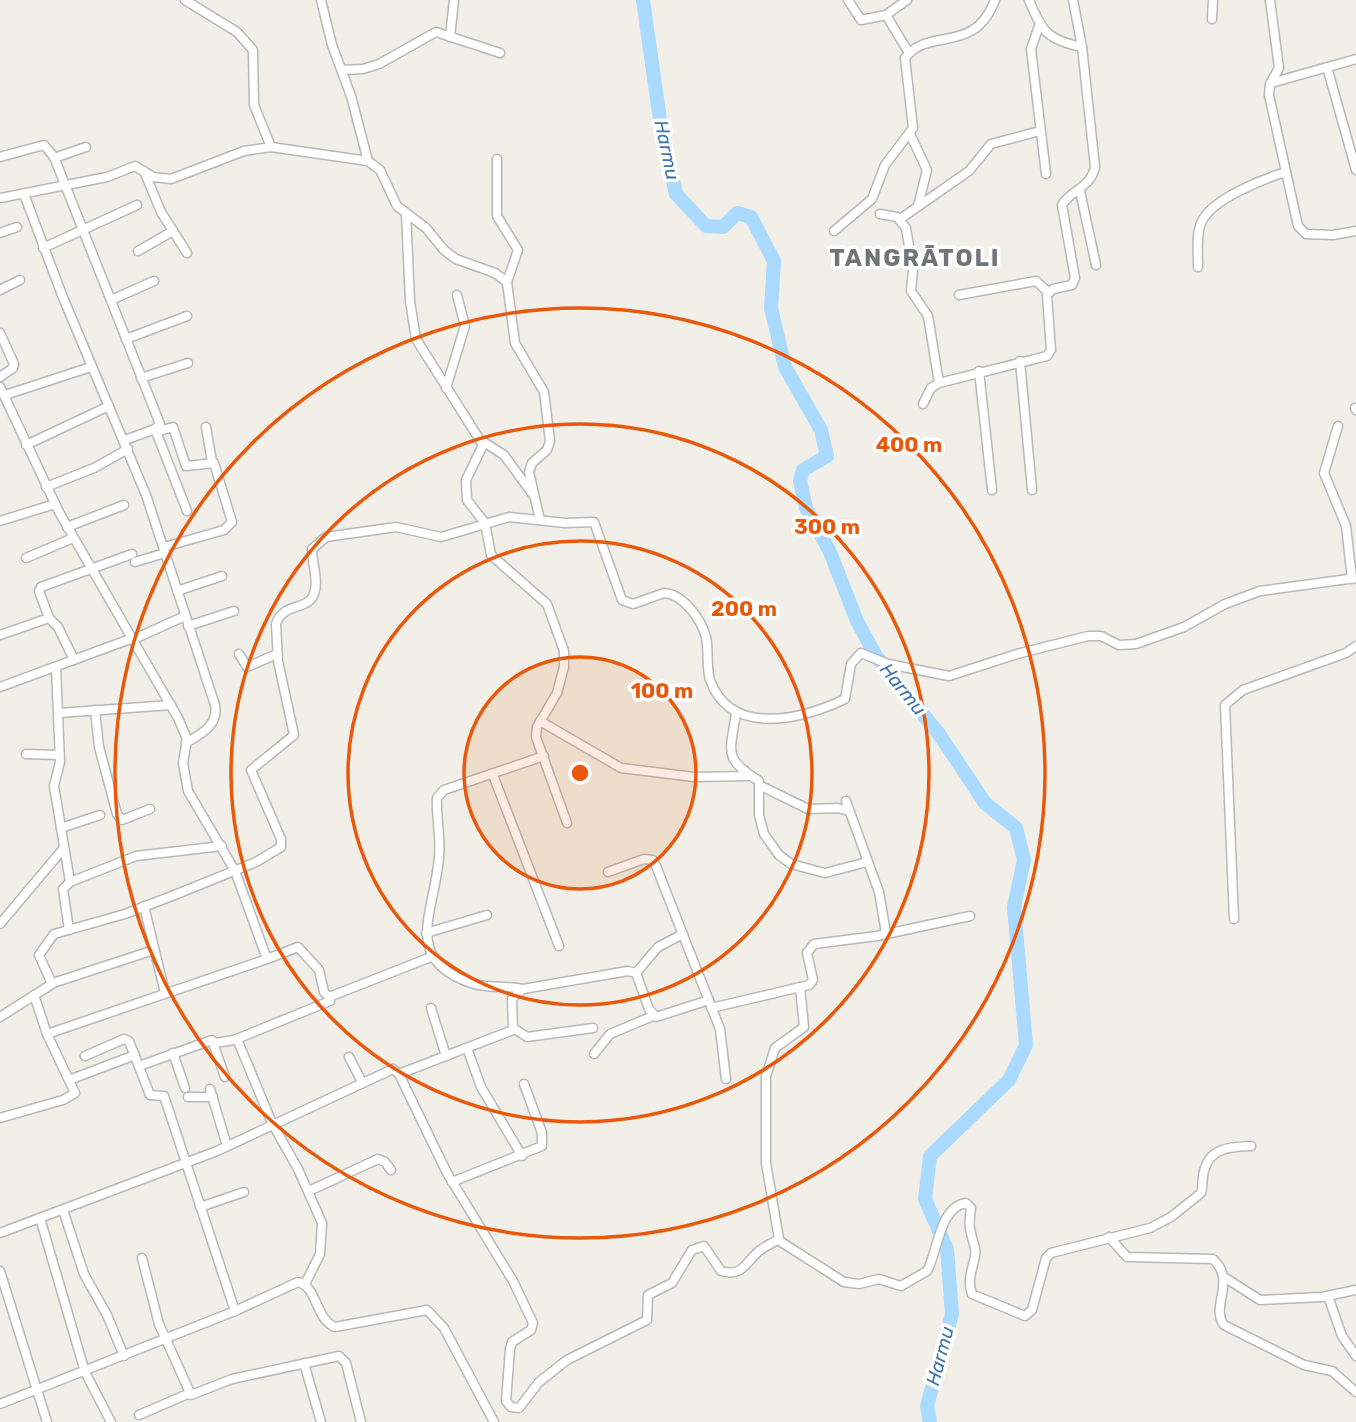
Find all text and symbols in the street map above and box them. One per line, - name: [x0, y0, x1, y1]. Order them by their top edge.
- water label: Harmu: [649, 118, 685, 182]
- district label: TANGRĀTOLI: [829, 244, 1001, 272]
- text: 400 m: [876, 432, 942, 457]
- text: 300 m: [794, 514, 860, 539]
- text: 200 m: [711, 596, 777, 621]
- water label: Harmu: [875, 658, 931, 720]
- text: 100 m: [631, 678, 693, 703]
- centre of rings: [568, 761, 592, 785]
- water label: Harmu: [921, 1324, 959, 1388]

